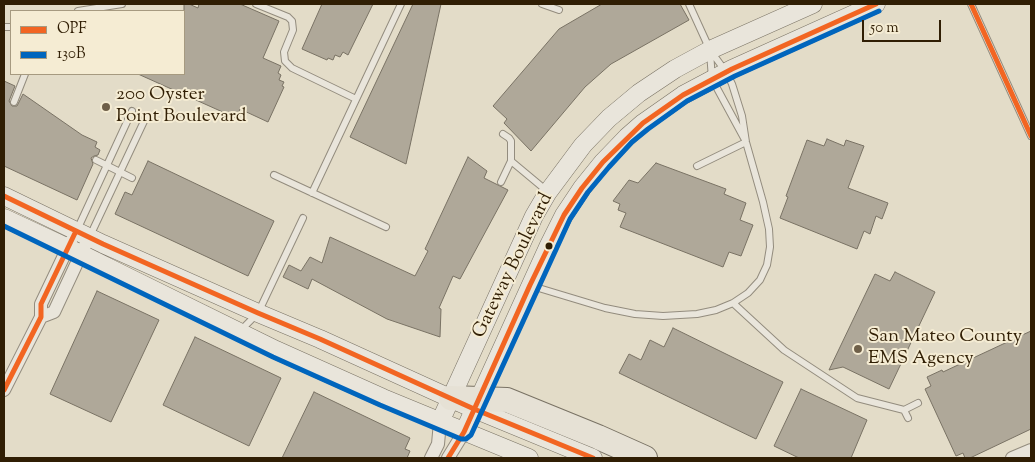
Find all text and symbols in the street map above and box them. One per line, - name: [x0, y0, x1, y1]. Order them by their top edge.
- legend: [10, 10, 185, 75]
- scale bar: [865, 10, 944, 42]
- text: 50 m: [870, 18, 899, 39]
- text: OPF: [57, 19, 87, 40]
- text: 130B: [57, 44, 85, 65]
- place label: 200 Oyster Point Boulevard: [116, 85, 247, 129]
- marker: 200 Oyster Point Boulevard: [100, 101, 112, 113]
- street label: Gateway Boulevard: [469, 190, 559, 342]
- unlabelled marker: [544, 241, 554, 251]
- place label: San Mateo County EMS Agency: [868, 327, 1022, 371]
- marker: San Mateo County EMS Agency: [852, 343, 864, 355]

